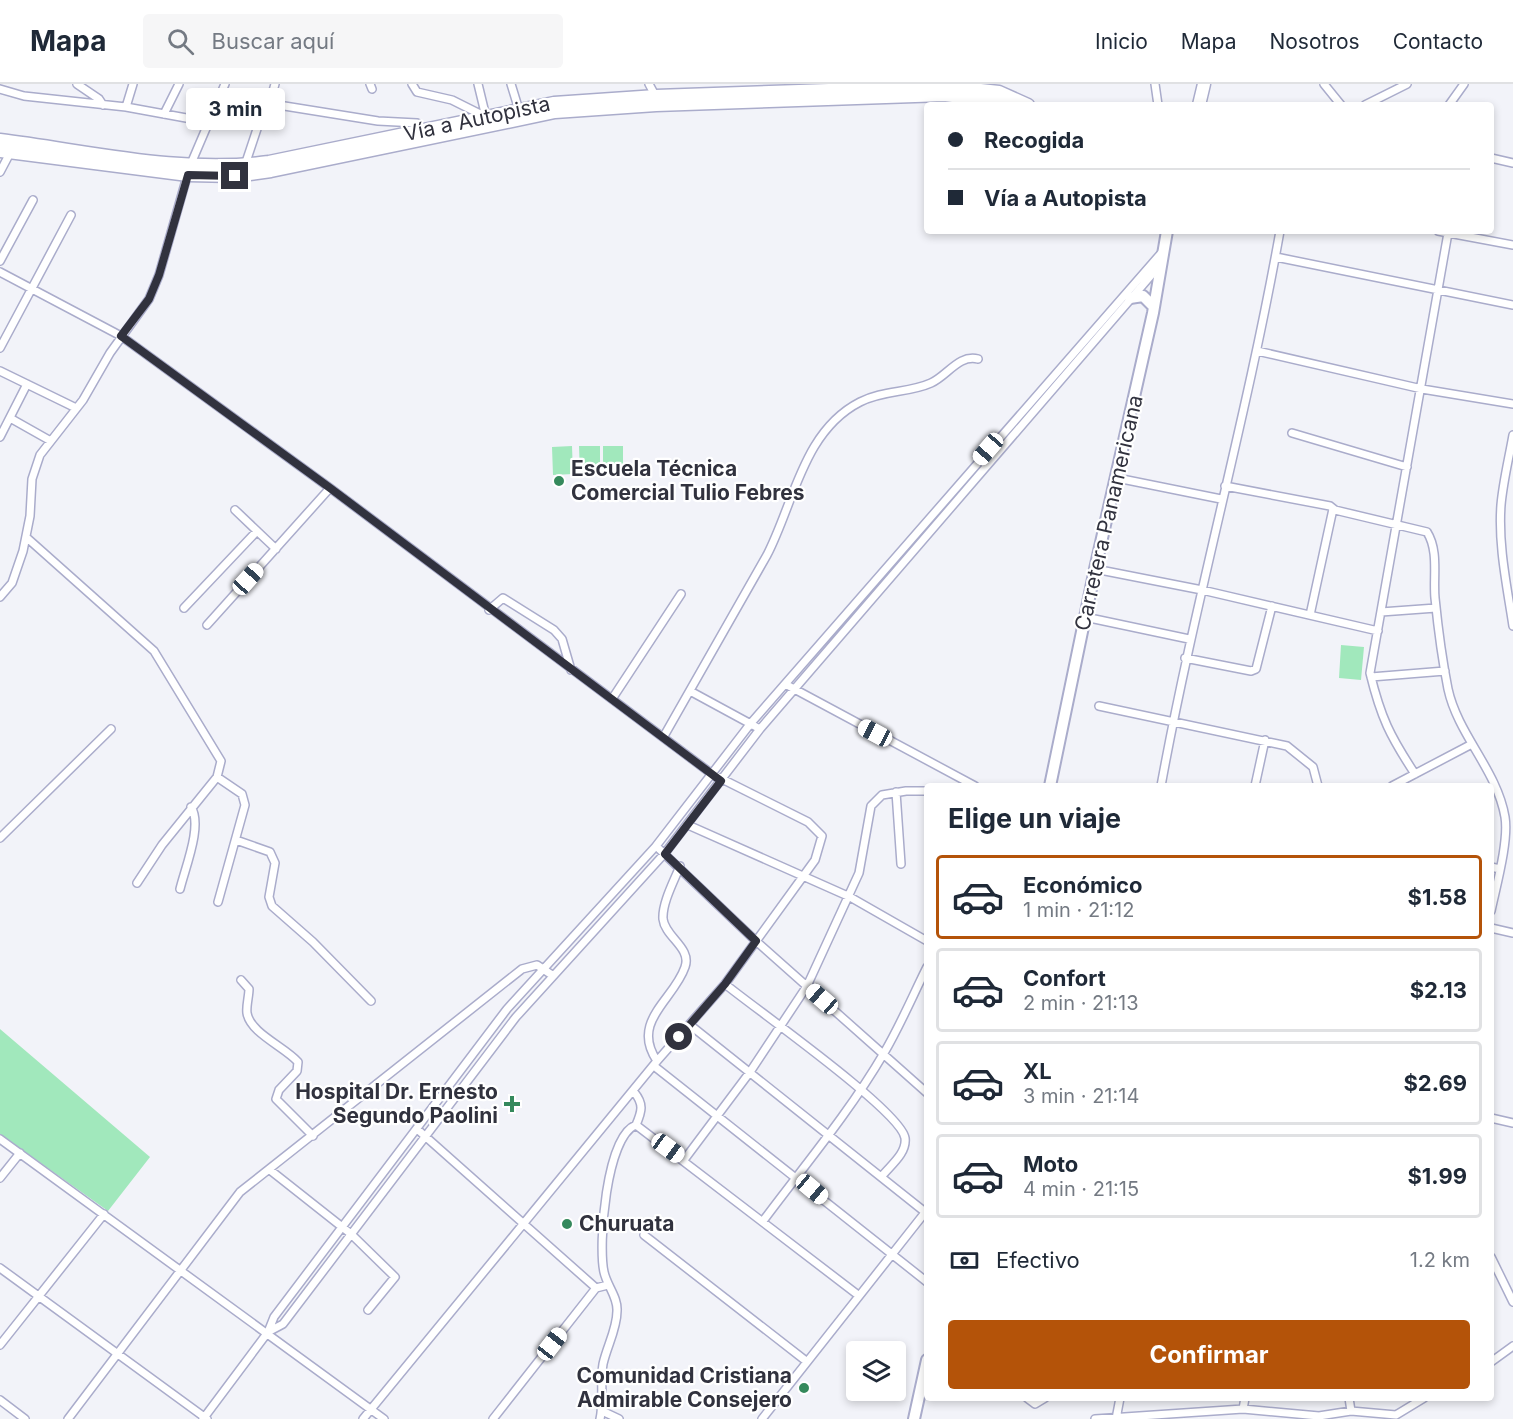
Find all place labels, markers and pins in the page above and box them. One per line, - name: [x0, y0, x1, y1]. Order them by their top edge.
- place label: Escuela Técnica Comercial Tulio Febres: [571, 456, 805, 505]
- marker: Escuela Técnica Comercial Tulio Febres: [552, 474, 566, 488]
- place label: Hospital Dr. Ernesto Segundo Paolini: [295, 1079, 498, 1128]
- marker: Hospital Dr. Ernesto Segundo Paolini: [503, 1095, 521, 1113]
- place label: Churuata: [579, 1211, 674, 1236]
- marker: Churuata: [560, 1217, 574, 1231]
- place label: Comunidad Cristiana Admirable Consejero: [576, 1363, 792, 1412]
- marker: Comunidad Cristiana Admirable Consejero: [797, 1381, 811, 1395]

